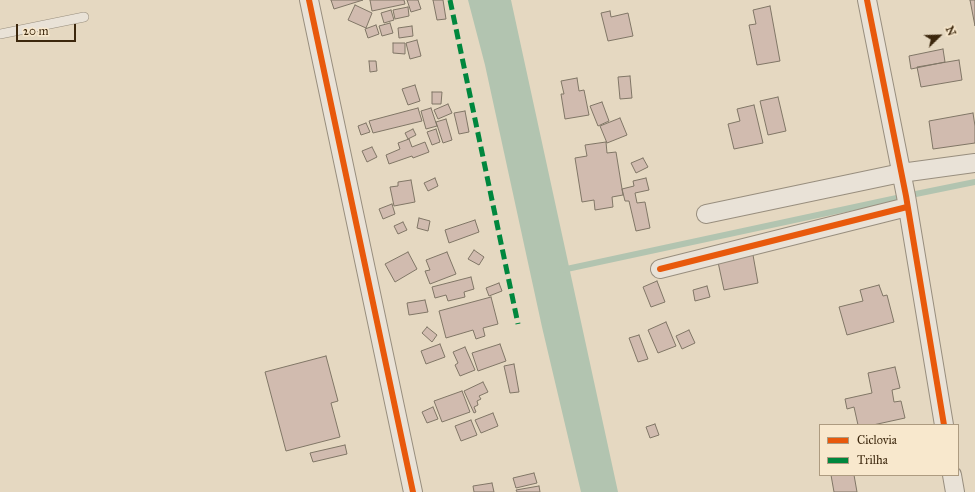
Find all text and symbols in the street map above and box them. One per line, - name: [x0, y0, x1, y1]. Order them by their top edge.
- scale bar: [18, 16, 78, 42]
- north arrow: [919, 16, 959, 56]
- text: 20 m: [23, 24, 49, 38]
- text: N: [943, 24, 958, 38]
- legend: [819, 424, 959, 476]
- text: Ciclovia: [857, 433, 897, 447]
- text: Trilha: [857, 453, 888, 467]

